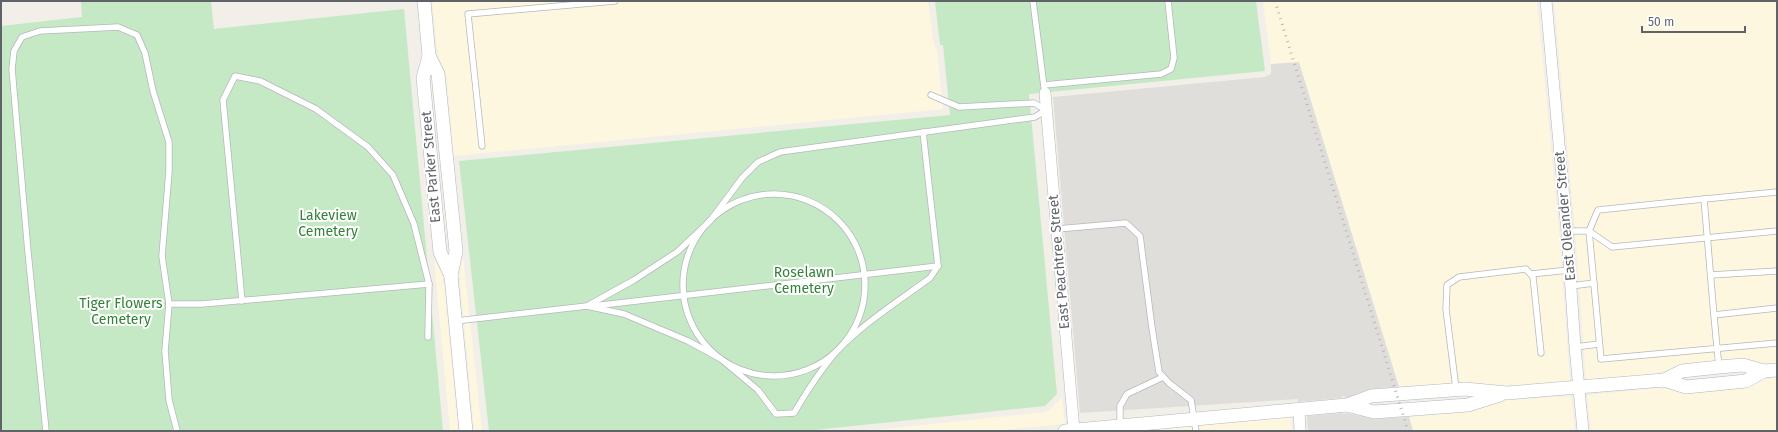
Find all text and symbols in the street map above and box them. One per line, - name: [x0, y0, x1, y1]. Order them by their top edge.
- scale bar: [1642, 8, 1745, 34]
- text: 50 m: [1648, 15, 1674, 29]
- street label: East Parker Street: [418, 109, 444, 224]
- street label: East Oleander Street: [1551, 149, 1579, 282]
- street label: East Peachtree Street: [1045, 193, 1073, 330]
- park label: Lakeview Cemetery: [298, 207, 358, 240]
- park label: Roselawn Cemetery: [774, 264, 834, 297]
- park label: Tiger Flowers Cemetery: [79, 295, 163, 328]

